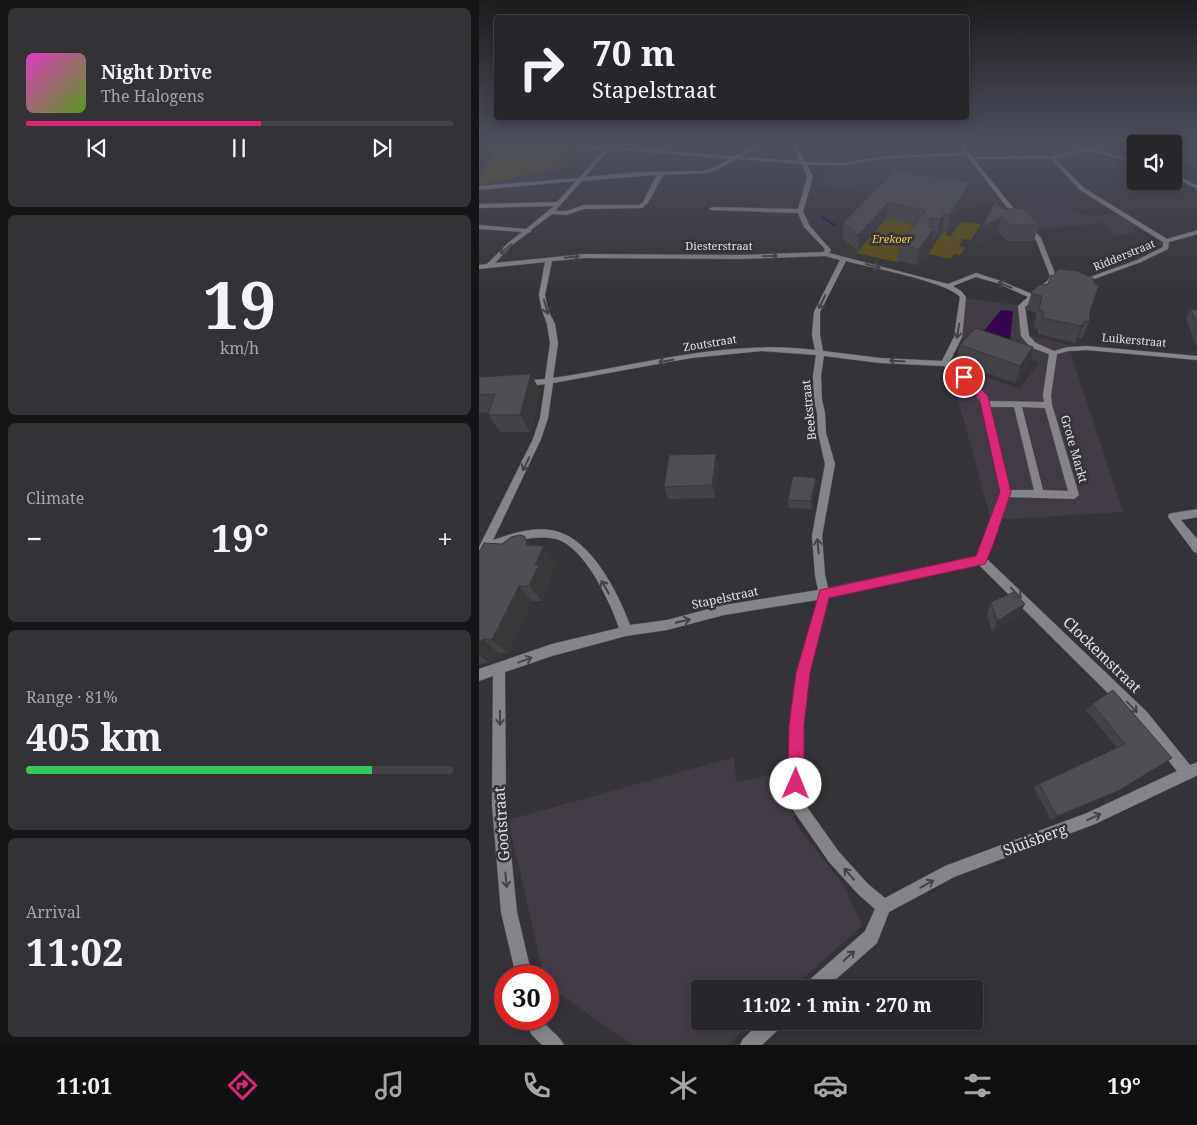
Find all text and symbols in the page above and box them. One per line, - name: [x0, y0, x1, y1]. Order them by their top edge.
- text: 70 m: [592, 29, 675, 76]
- icon: right: [509, 35, 574, 100]
- text: Night Drive: [101, 59, 212, 85]
- text: Stapelstraat: [592, 74, 716, 104]
- text: The Halogens: [101, 85, 204, 107]
- icon: previous: [83, 134, 111, 162]
- icon: pause: [225, 134, 253, 162]
- icon: next: [368, 134, 396, 162]
- map controls: [1127, 135, 1182, 190]
- button: sound: [1127, 135, 1182, 190]
- park label: Erekoer: [871, 231, 913, 246]
- street label: Ridderstraat: [1091, 235, 1157, 274]
- street label: Diesterstraat: [685, 238, 753, 253]
- one-way arrow: [499, 243, 512, 255]
- one-way arrow: [762, 251, 778, 260]
- one-way arrow: [564, 252, 580, 262]
- text: 19: [203, 260, 276, 348]
- one-way arrow: [864, 261, 880, 271]
- one-way arrow: [998, 280, 1013, 289]
- one-way arrow: [817, 294, 826, 309]
- one-way arrow: [541, 299, 551, 315]
- one-way arrow: [953, 323, 963, 339]
- street label: Luikerstraat: [1101, 329, 1167, 350]
- street label: Zoutstraat: [682, 331, 738, 354]
- text: km/h: [220, 337, 259, 359]
- pin: [943, 356, 985, 398]
- one-way arrow: [659, 357, 675, 367]
- one-way arrow: [889, 357, 905, 366]
- icon: arrive: [950, 363, 978, 391]
- street label: Beekstraat: [797, 379, 820, 441]
- street label: Grote Markt: [1057, 413, 1092, 485]
- one-way arrow: [520, 456, 530, 471]
- text: Climate: [26, 487, 84, 509]
- text: 19°: [211, 511, 269, 563]
- text: −: [26, 519, 42, 557]
- text: +: [437, 519, 453, 557]
- one-way arrow: [813, 538, 822, 554]
- one-way arrow: [600, 580, 609, 595]
- street label: Stapelstraat: [690, 582, 760, 613]
- one-way arrow: [1010, 587, 1022, 600]
- street label: Clockemstraat: [1059, 612, 1146, 697]
- one-way arrow: [674, 616, 690, 625]
- one-way arrow: [517, 655, 532, 664]
- text: Range · 81%: [26, 686, 118, 708]
- one-way arrow: [1126, 701, 1138, 713]
- text: 405 km: [26, 710, 162, 762]
- one-way arrow: [495, 710, 504, 726]
- position arrow: [769, 757, 821, 809]
- street label: Gootstraat: [488, 786, 514, 862]
- one-way arrow: [1086, 812, 1101, 821]
- street label: Sluisberg: [1000, 818, 1069, 860]
- one-way arrow: [843, 867, 855, 880]
- one-way arrow: [501, 872, 511, 888]
- one-way arrow: [919, 879, 934, 888]
- text: Arrival: [26, 901, 81, 923]
- text: 11:02: [26, 925, 123, 977]
- one-way arrow: [842, 951, 855, 962]
- speed limit sign: 30: [494, 965, 559, 1030]
- text: 11:02 · 1 min · 270 m: [742, 992, 932, 1018]
- icon: directions: [225, 1068, 260, 1103]
- icon: music: [372, 1068, 407, 1103]
- icon: phone: [519, 1068, 554, 1103]
- icon: climate: [666, 1068, 701, 1103]
- icon: car: [813, 1068, 848, 1103]
- icon: filters: [960, 1068, 995, 1103]
- text: 11:01: [56, 1070, 112, 1100]
- text: 19°: [1107, 1070, 1141, 1100]

